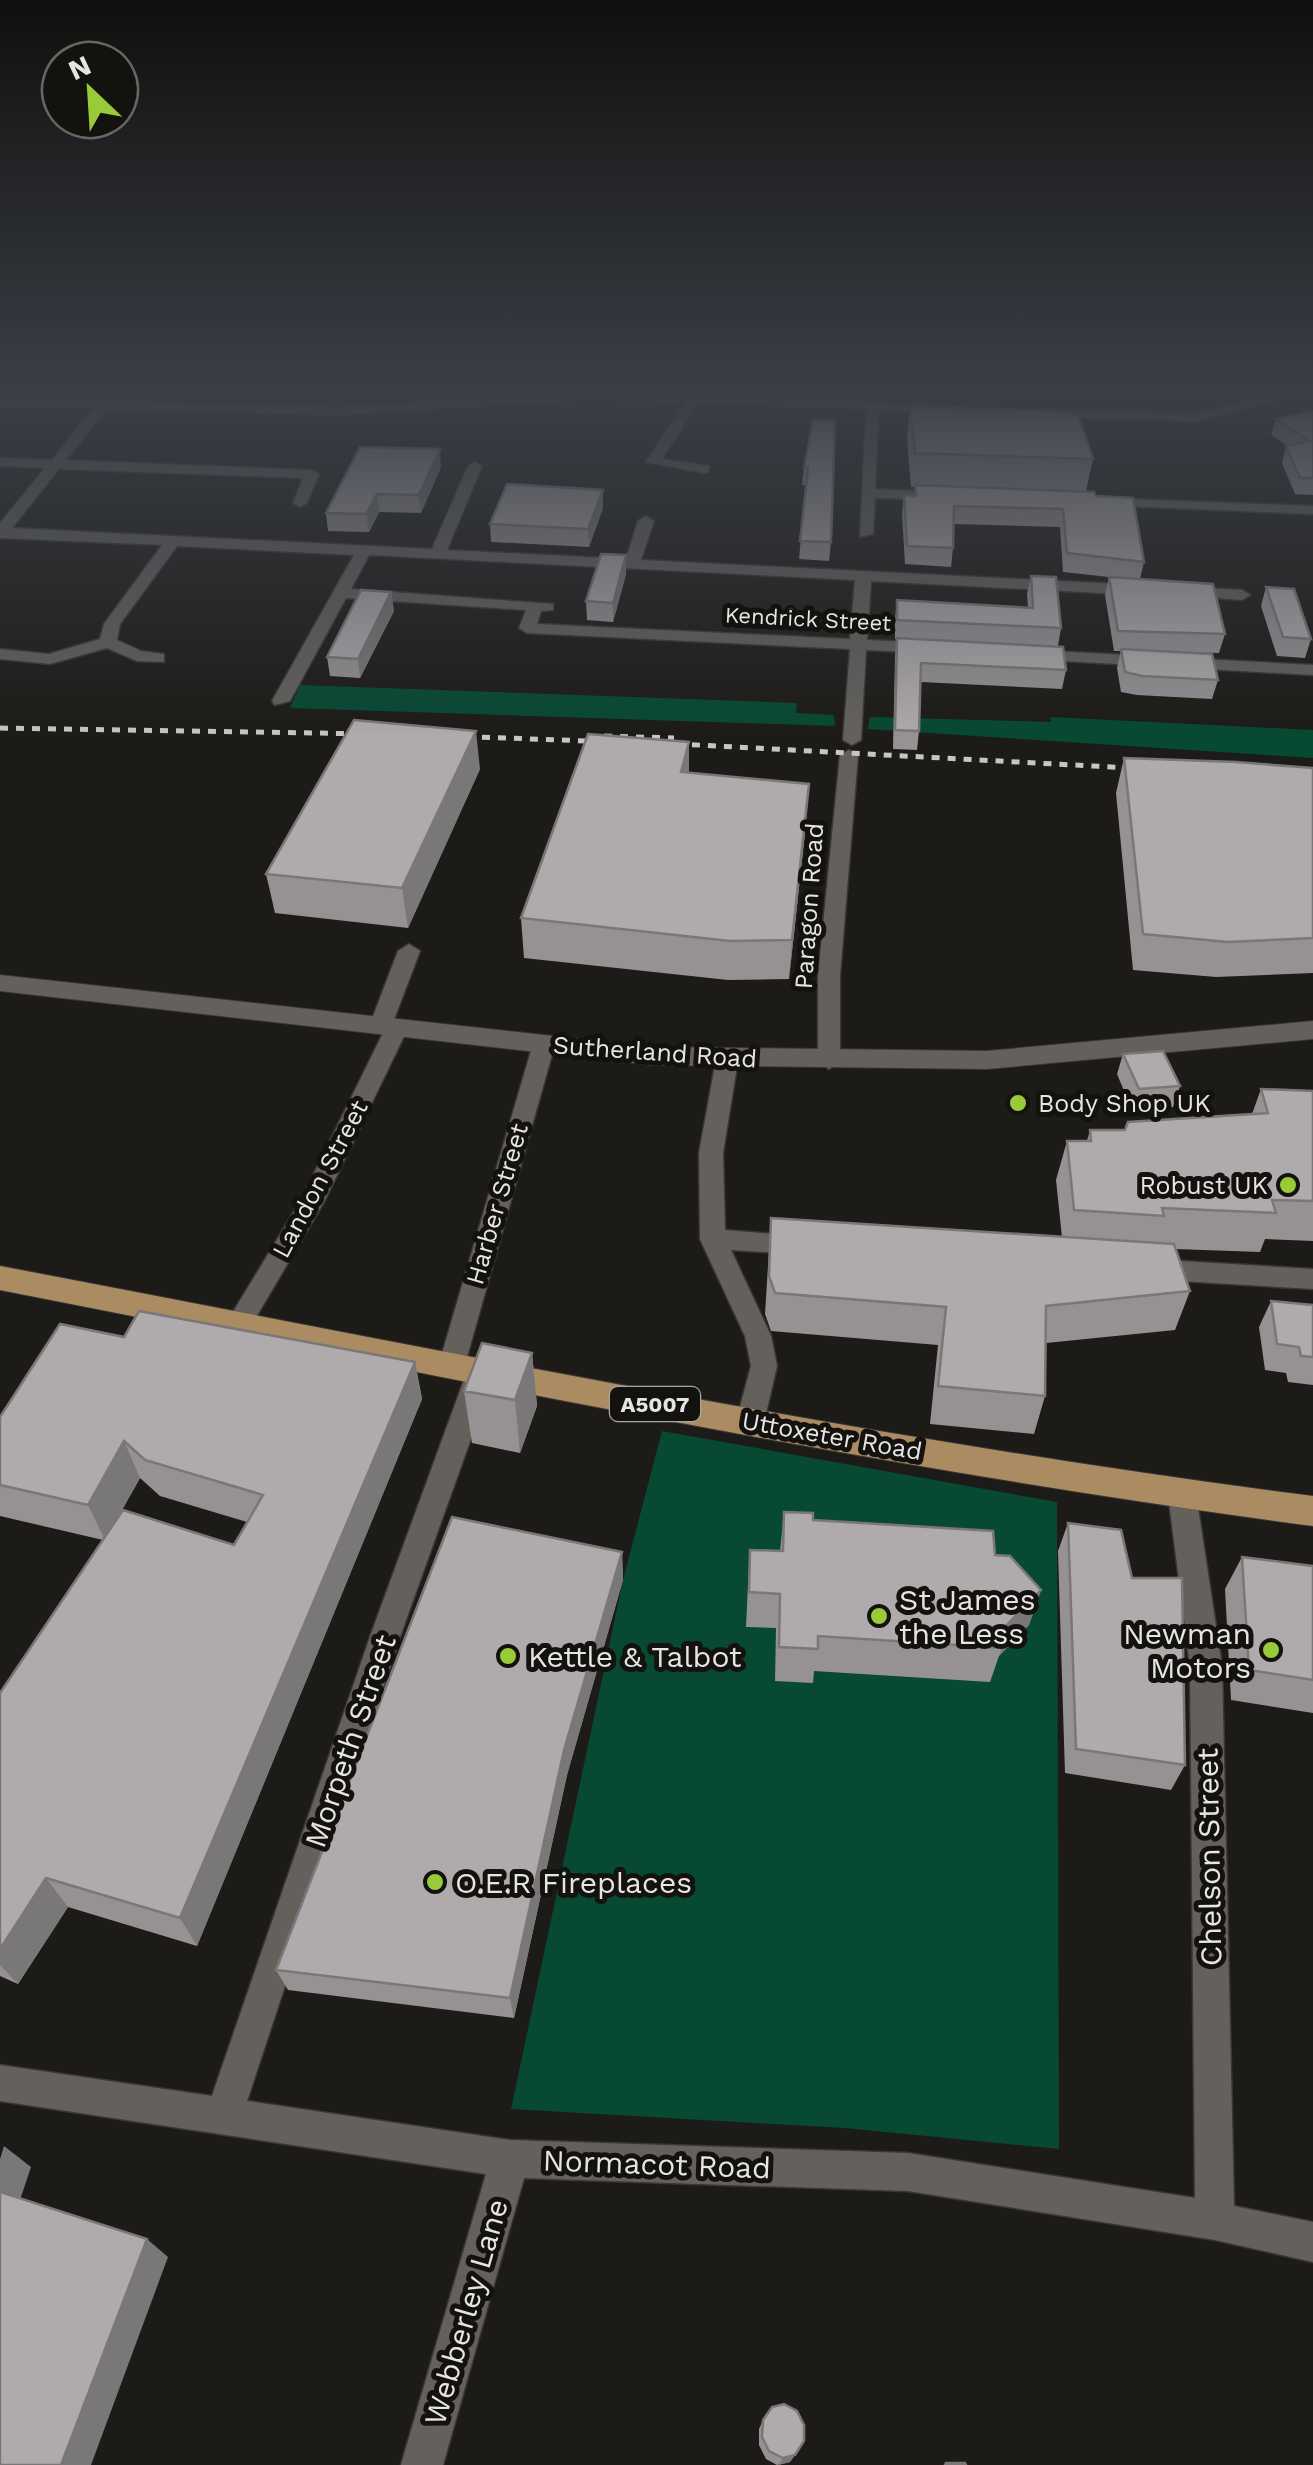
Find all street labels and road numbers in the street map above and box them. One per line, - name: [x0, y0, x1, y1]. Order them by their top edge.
- street label: Kendrick Street: [724, 602, 892, 636]
- street label: Paragon Road: [789, 822, 829, 990]
- street label: Sutherland Road: [552, 1030, 758, 1074]
- street label: Landon Street: [266, 1095, 374, 1263]
- street label: Harber Street: [460, 1120, 534, 1288]
- road number: A5007: [610, 1387, 700, 1421]
- street label: Uttoxeter Road: [740, 1406, 924, 1466]
- street label: Morpeth Street: [297, 1629, 403, 1852]
- street label: Chelson Street: [1190, 1747, 1228, 1967]
- street label: Normacot Road: [542, 2143, 772, 2185]
- street label: Webberley Lane: [417, 2195, 515, 2429]

